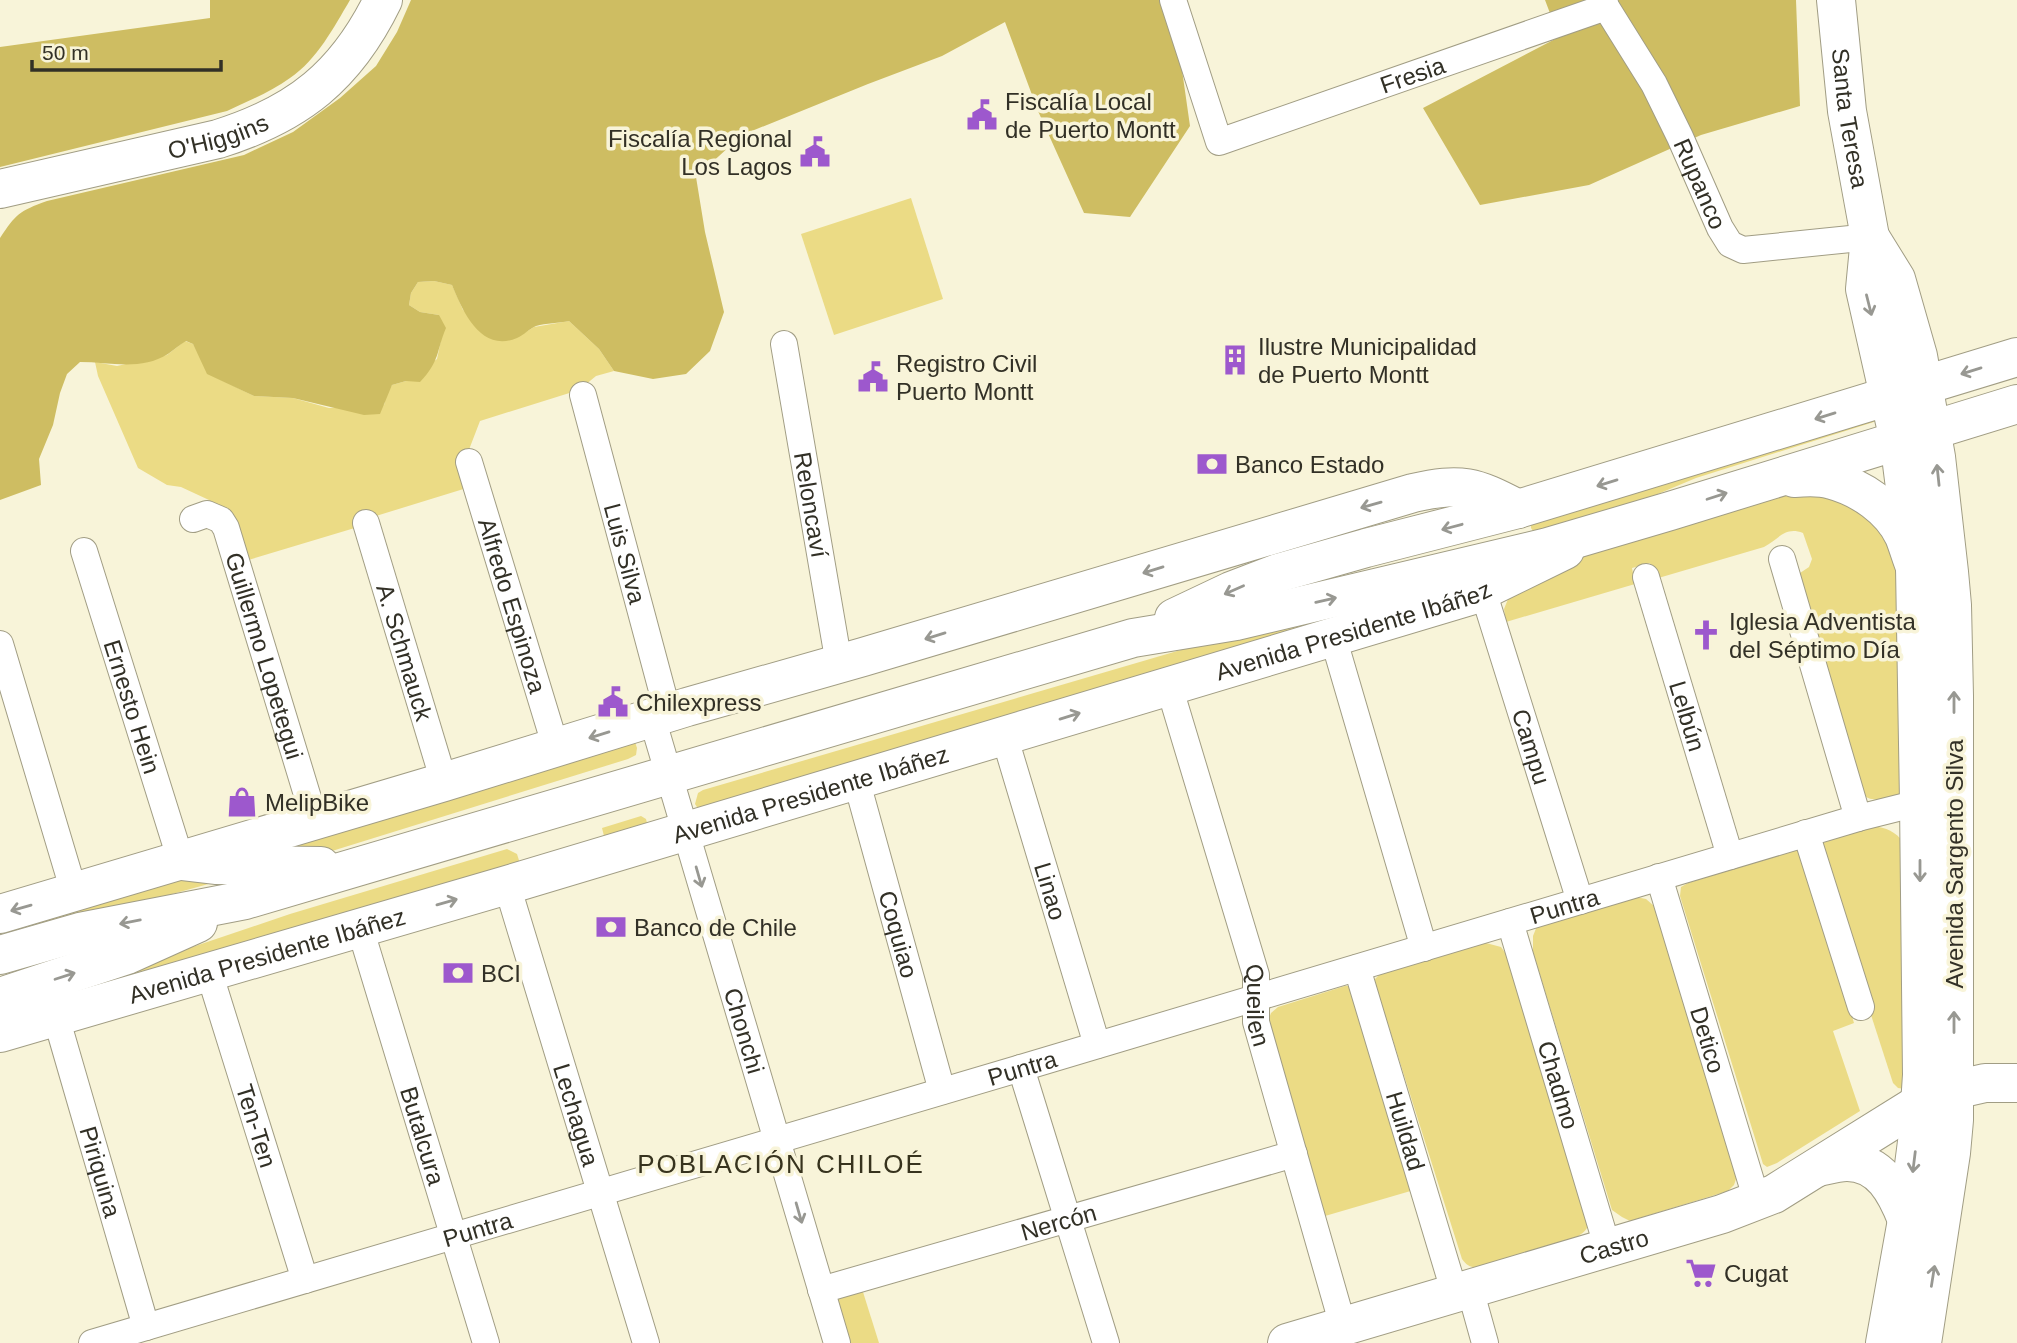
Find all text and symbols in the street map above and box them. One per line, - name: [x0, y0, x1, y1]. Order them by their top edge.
- scale bar: [32, 28, 220, 72]
- text: 50 m: [42, 41, 89, 64]
- street label: Santa Teresa: [1827, 47, 1874, 191]
- street label: Fresia: [1376, 51, 1449, 98]
- place label: Fiscalía Local de Puerto Montt: [1005, 88, 1176, 143]
- public building icon: Fiscalía Local de Puerto Montt: [965, 98, 999, 132]
- street label: O'Higgins: [165, 108, 272, 164]
- place label: Fiscalía Regional Los Lagos: [608, 125, 792, 180]
- street label: Rupanco: [1669, 134, 1732, 233]
- public building icon: Fiscalía Regional Los Lagos: [798, 135, 832, 169]
- one-way arrow: [1863, 293, 1876, 315]
- place label: Ilustre Municipalidad de Puerto Montt: [1258, 333, 1477, 388]
- building icon: Ilustre Municipalidad de Puerto Montt: [1218, 343, 1252, 377]
- place label: Registro Civil Puerto Montt: [896, 350, 1037, 405]
- public building icon: Registro Civil Puerto Montt: [856, 360, 890, 394]
- one-way arrow: [1960, 365, 1982, 378]
- one-way arrow: [1814, 411, 1836, 424]
- bank icon: Banco Estado: [1195, 447, 1229, 481]
- street label: Reloncaví: [789, 450, 834, 560]
- place label: Banco Estado: [1235, 451, 1384, 478]
- one-way arrow: [1931, 465, 1944, 487]
- one-way arrow: [1596, 477, 1618, 490]
- one-way arrow: [1706, 489, 1728, 502]
- street label: Luis Silva: [599, 500, 652, 607]
- one-way arrow: [1360, 500, 1382, 513]
- street label: Alfredo Espinoza: [473, 515, 552, 697]
- one-way arrow: [1441, 521, 1464, 534]
- street label: Guillermo Lopetegui: [221, 549, 309, 762]
- one-way arrow: [1142, 564, 1164, 577]
- street label: Avenida Presidente Ibáñez: [1212, 575, 1496, 685]
- street label: A. Schmauck: [372, 581, 439, 725]
- one-way arrow: [1224, 584, 1245, 597]
- one-way arrow: [1314, 593, 1337, 607]
- place label: Iglesia Adventista del Séptimo Día: [1729, 608, 1916, 663]
- church icon: Iglesia Adventista del Séptimo Día: [1689, 618, 1723, 652]
- one-way arrow: [924, 630, 946, 643]
- street label: Ernesto Hein: [99, 636, 166, 777]
- street label: Lelbún: [1664, 677, 1711, 754]
- public building icon: Chilexpress: [596, 685, 630, 719]
- place label: Chilexpress: [636, 689, 761, 716]
- one-way arrow: [1947, 691, 1961, 714]
- street label: Campu: [1507, 706, 1556, 788]
- one-way arrow: [1059, 708, 1081, 721]
- one-way arrow: [589, 729, 611, 742]
- street label: Avenida Sargento Silva: [1941, 739, 1968, 989]
- street label: Avenida Presidente Ibáñez: [669, 740, 952, 848]
- shop icon: MelipBike: [225, 785, 259, 819]
- place label: MelipBike: [265, 789, 369, 816]
- street label: Linao: [1029, 859, 1072, 923]
- one-way arrow: [1913, 859, 1927, 882]
- one-way arrow: [694, 866, 707, 888]
- street label: Puntra: [1527, 882, 1603, 929]
- street label: Coquiao: [874, 887, 924, 981]
- one-way arrow: [435, 895, 457, 908]
- one-way arrow: [10, 902, 32, 915]
- street label: Avenida Presidente Ibáñez: [126, 902, 408, 1008]
- bank icon: Banco de Chile: [594, 910, 628, 944]
- place label: Banco de Chile: [634, 914, 797, 941]
- one-way arrow: [119, 915, 142, 929]
- bank icon: BCI: [441, 956, 475, 990]
- place label: BCI: [481, 960, 521, 987]
- street label: Queilen: [1240, 960, 1276, 1049]
- one-way arrow: [54, 969, 76, 982]
- street label: Chonchi: [719, 985, 770, 1077]
- street label: Detico: [1685, 1003, 1731, 1076]
- one-way arrow: [1947, 1011, 1961, 1034]
- street label: Chadmo: [1533, 1037, 1585, 1132]
- street label: Puntra: [984, 1044, 1060, 1091]
- street label: Lechagua: [548, 1060, 605, 1170]
- street label: Ten-Ten: [231, 1081, 283, 1171]
- street label: Butalcura: [395, 1083, 451, 1189]
- street label: Huildad: [1381, 1088, 1431, 1174]
- street label: Piriquina: [75, 1123, 127, 1221]
- district label: POBLACIÓN CHILOÉ: [637, 1149, 925, 1179]
- one-way arrow: [1908, 1150, 1921, 1173]
- street label: Nercón: [1017, 1198, 1099, 1245]
- one-way arrow: [793, 1202, 806, 1224]
- street label: Puntra: [440, 1206, 516, 1252]
- street label: Castro: [1576, 1223, 1652, 1269]
- supermarket icon: Cugat: [1684, 1256, 1718, 1290]
- place label: Cugat: [1724, 1260, 1788, 1287]
- one-way arrow: [1927, 1265, 1940, 1288]

